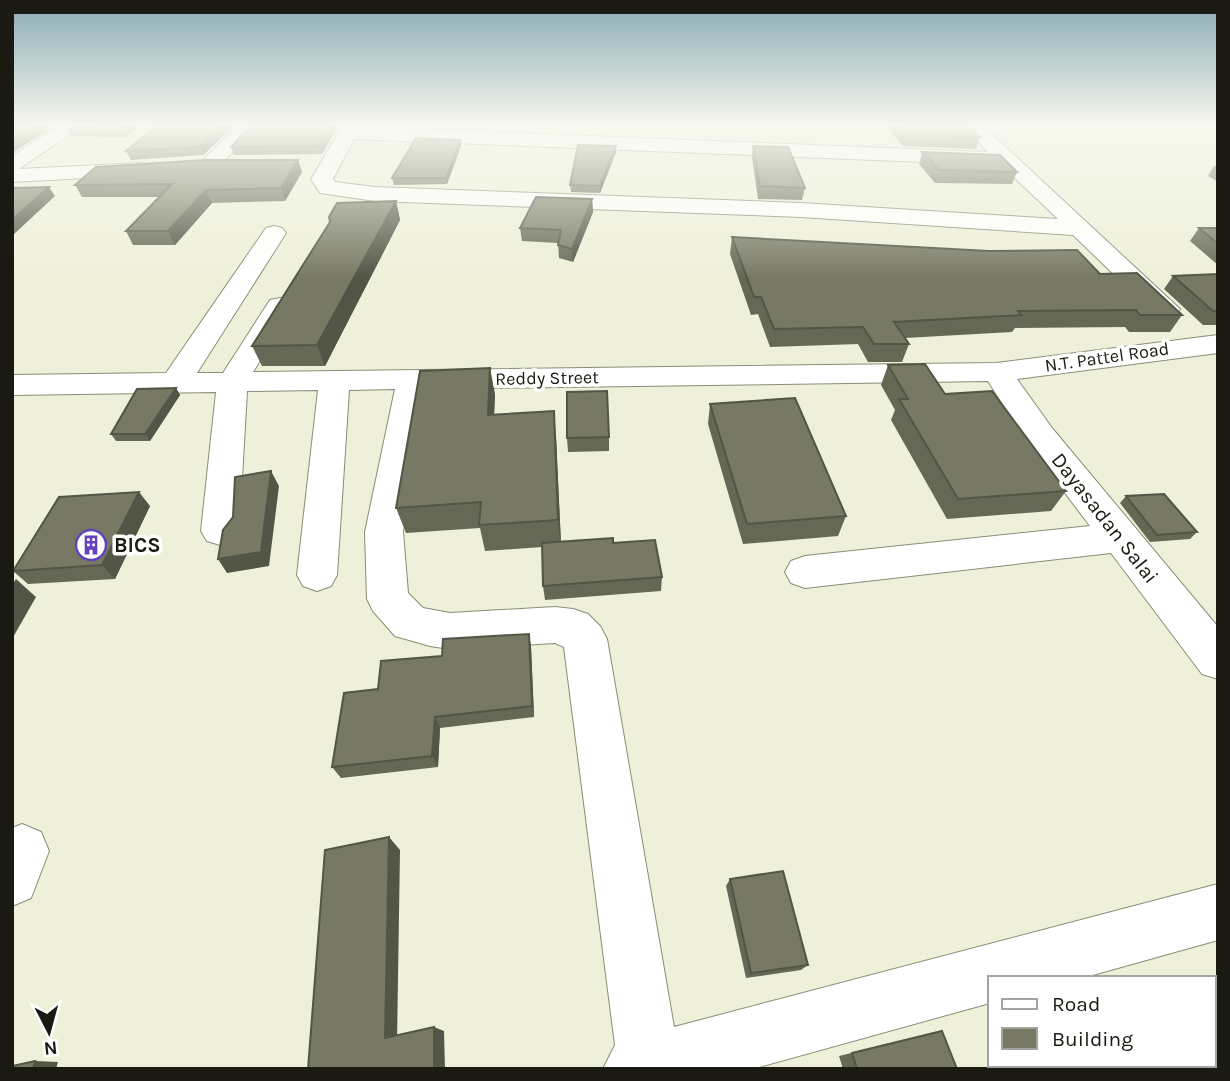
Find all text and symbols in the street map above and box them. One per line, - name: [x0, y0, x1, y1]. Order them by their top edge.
- street label: N.T. Pattel Road: [1043, 337, 1171, 377]
- street label: Reddy Street: [495, 366, 599, 390]
- street label: Dayasadan Salai: [1047, 448, 1163, 588]
- building icon: BICS: [74, 528, 108, 562]
- place label: BICS: [114, 533, 161, 557]
- legend: [988, 976, 1216, 1067]
- text: Road: [1052, 992, 1100, 1016]
- north arrow: [14, 997, 84, 1067]
- text: Building: [1052, 1027, 1133, 1051]
- text: N: [43, 1036, 59, 1060]

